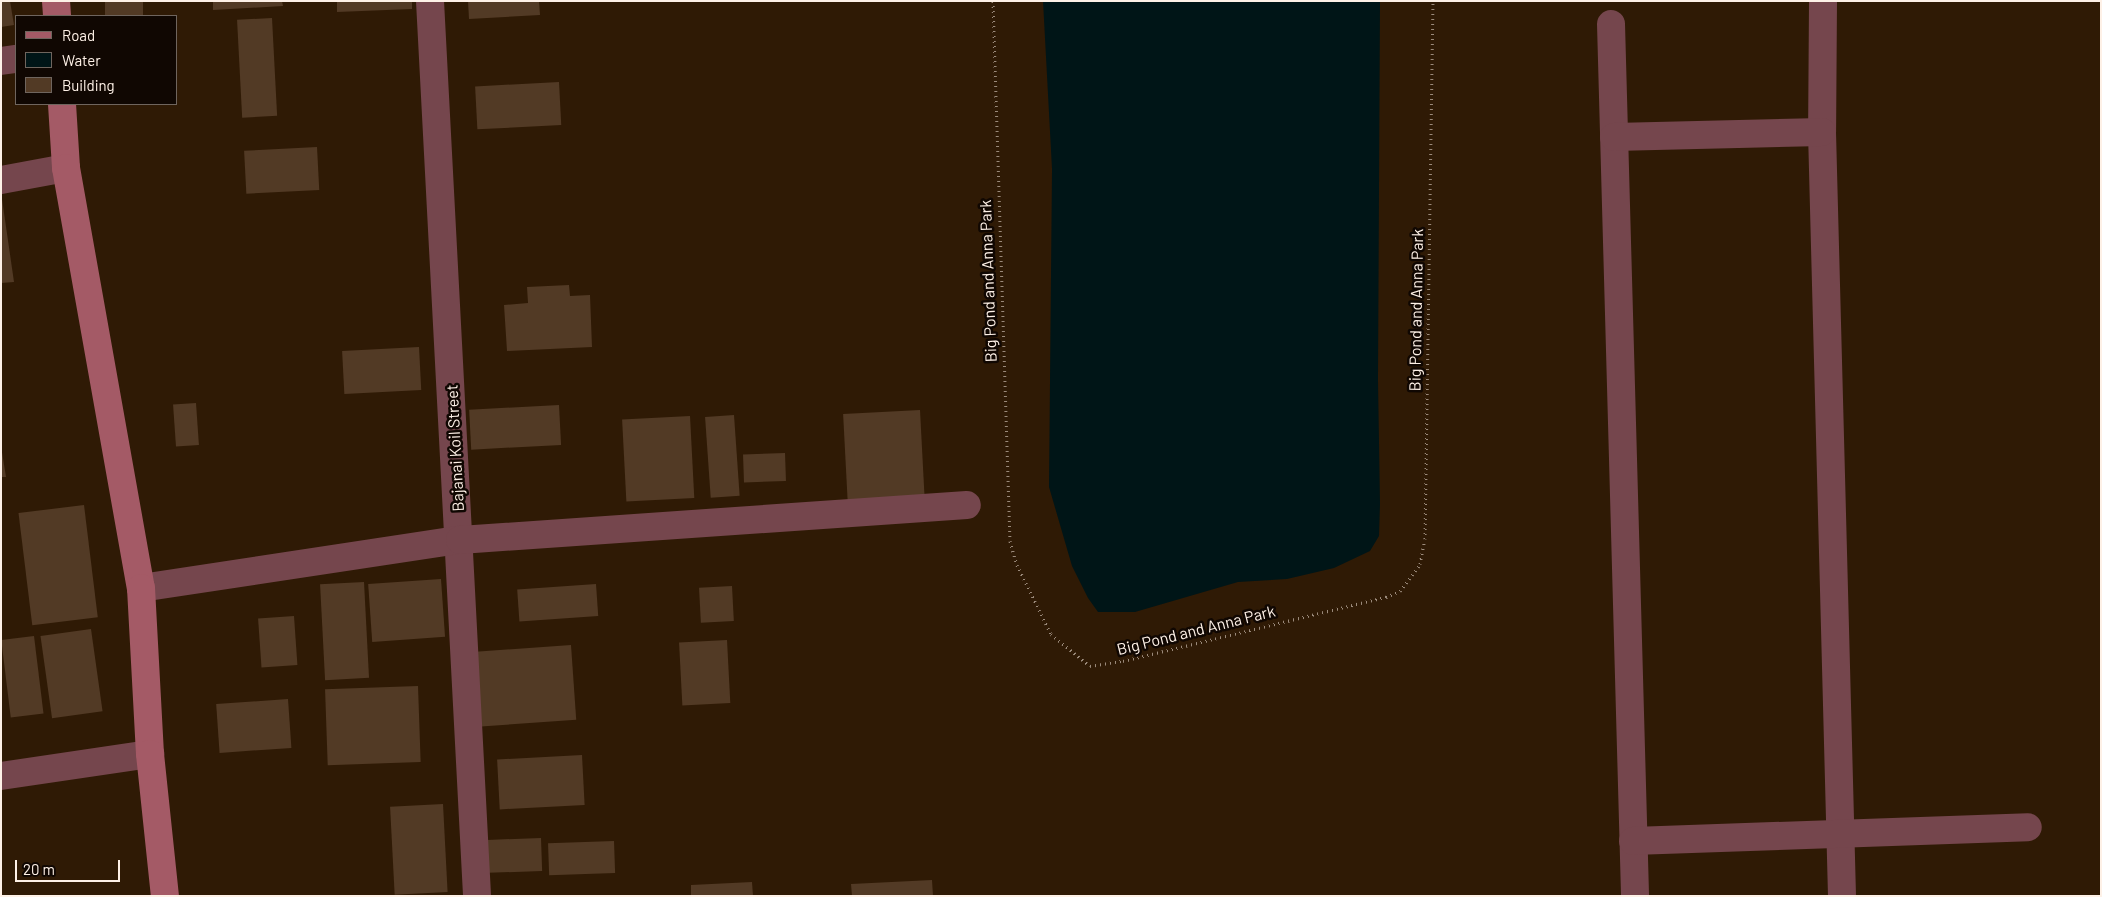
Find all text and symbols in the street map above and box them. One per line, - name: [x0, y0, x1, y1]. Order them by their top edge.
- legend: [15, 15, 178, 105]
- text: Road: [62, 26, 95, 44]
- text: Water: [62, 51, 101, 69]
- text: Building: [62, 76, 115, 94]
- street label: Big Pond and Anna Park: [976, 199, 1000, 363]
- street label: Big Pond and Anna Park: [1405, 229, 1427, 391]
- street label: Bajanai Koil Street: [442, 384, 468, 512]
- street label: Big Pond and Anna Park: [1115, 601, 1277, 659]
- scale bar: [18, 850, 122, 882]
- text: 20 m: [23, 860, 55, 878]

